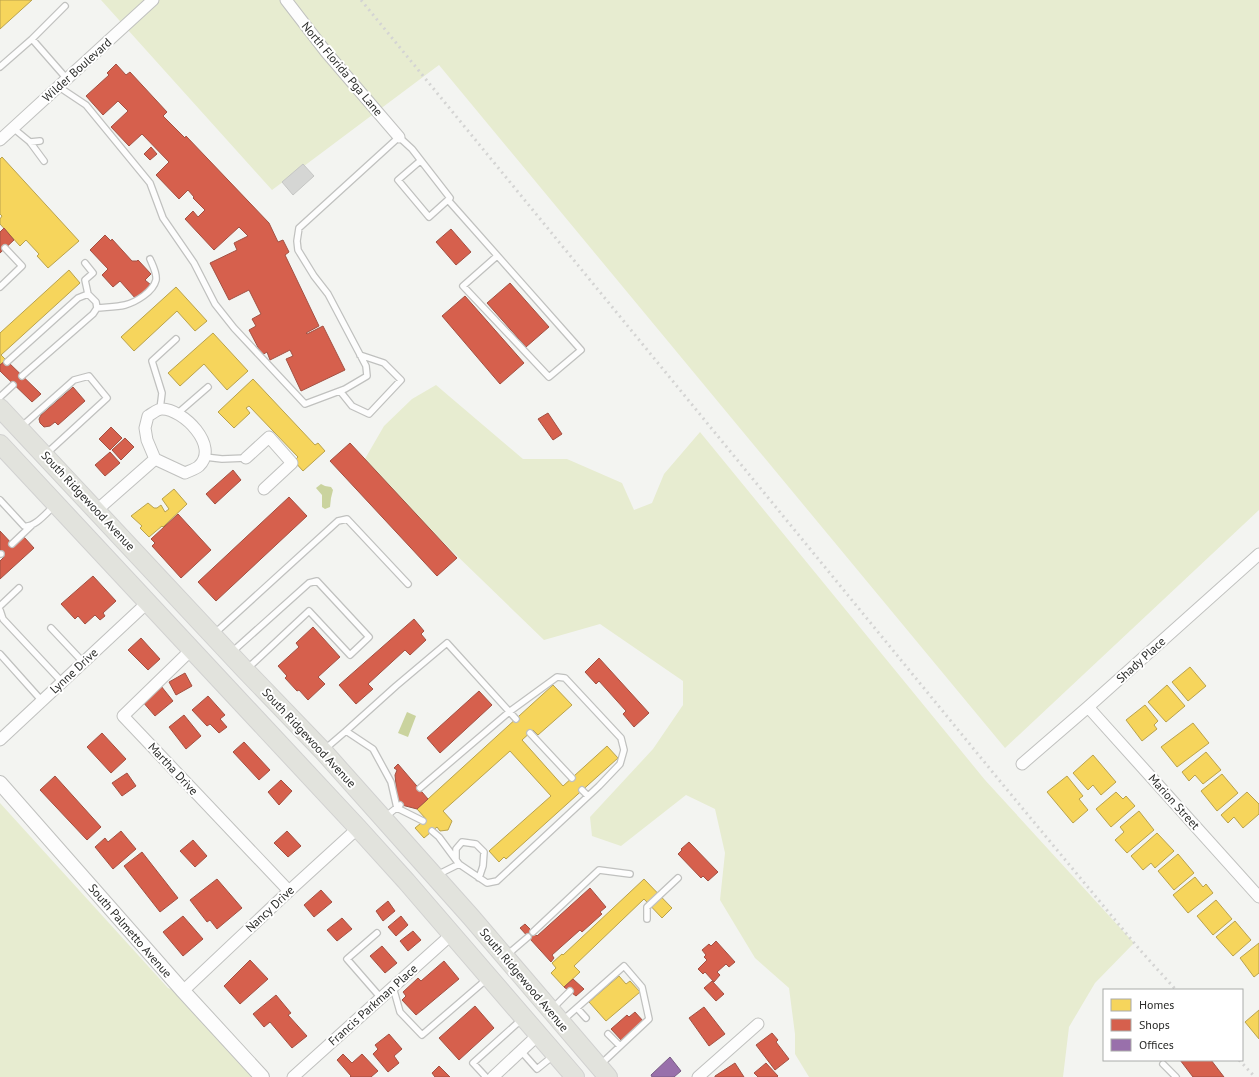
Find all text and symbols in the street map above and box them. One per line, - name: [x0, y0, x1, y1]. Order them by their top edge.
- street label: North Florida Pga Lane: [299, 19, 386, 119]
- street label: Wilder Boulevard: [39, 35, 114, 105]
- street label: South Ridgewood Avenue: [38, 448, 138, 554]
- street label: Shady Place: [1113, 634, 1168, 686]
- street label: Lynne Drive: [47, 645, 101, 697]
- street label: South Ridgewood Avenue: [259, 685, 359, 791]
- street label: Martha Drive: [145, 739, 202, 798]
- street label: Marion Street: [1146, 771, 1203, 833]
- street label: South Palmetto Avenue: [86, 881, 175, 981]
- street label: Nancy Drive: [242, 882, 297, 935]
- street label: South Ridgewood Avenue: [477, 925, 572, 1035]
- street label: Francis Parkman Place: [325, 961, 420, 1049]
- legend: [1103, 989, 1243, 1061]
- text: Homes: [1139, 997, 1174, 1012]
- text: Shops: [1139, 1017, 1170, 1032]
- text: Offices: [1139, 1037, 1174, 1052]

